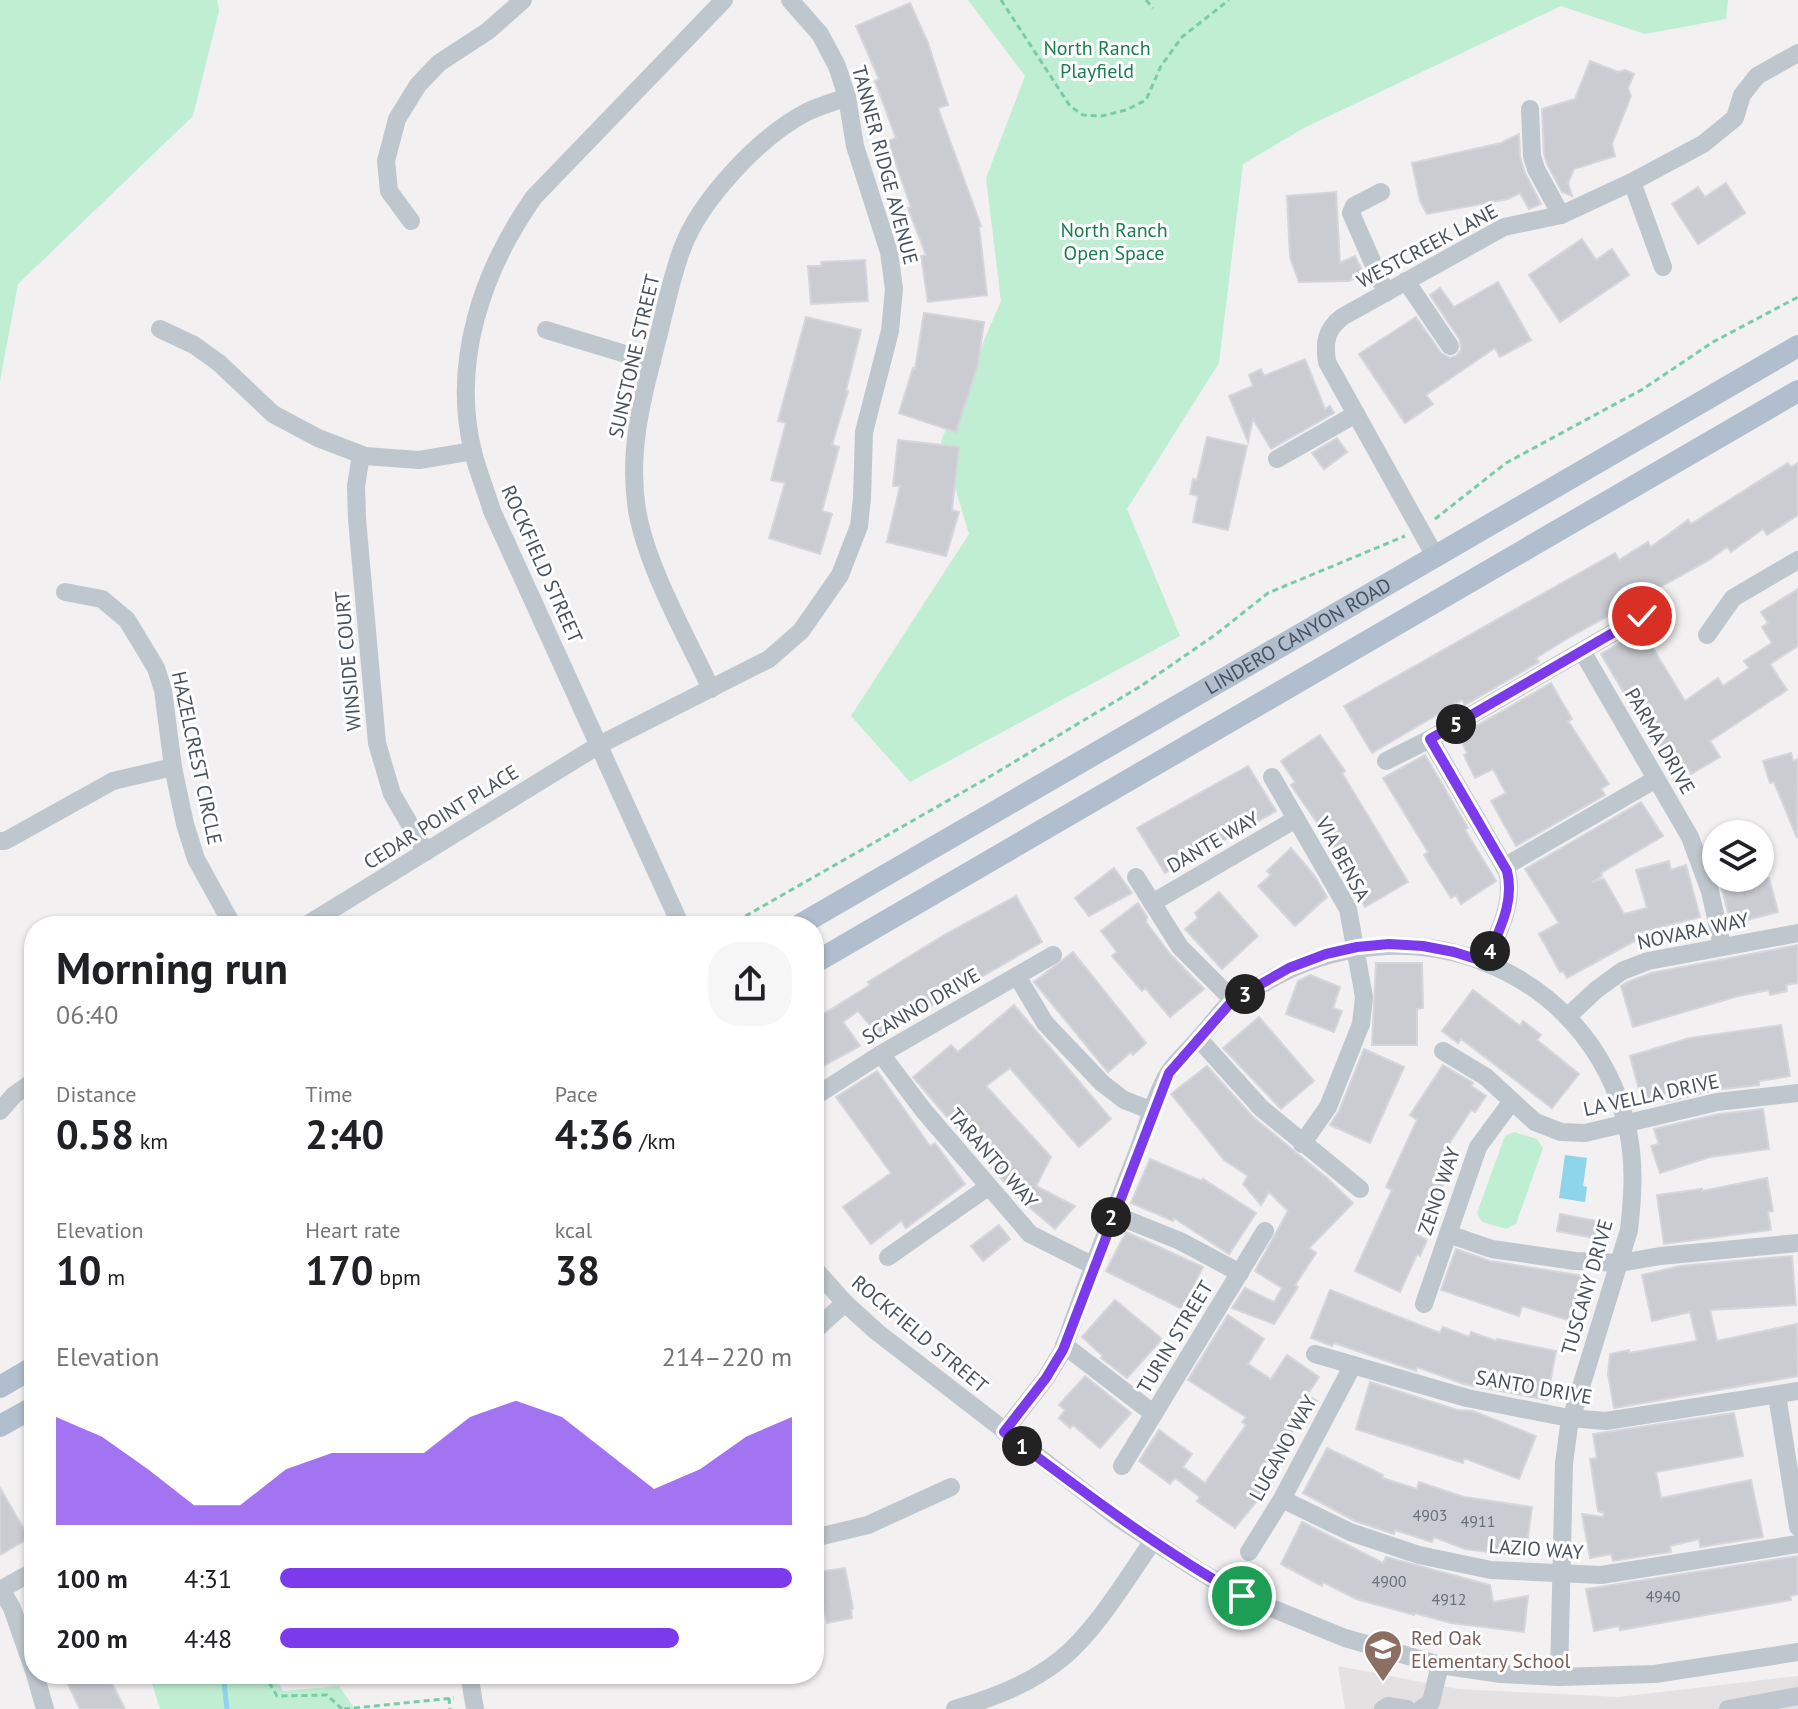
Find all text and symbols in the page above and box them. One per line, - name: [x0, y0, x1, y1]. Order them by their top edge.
- park label: North Ranch Playfield: [1043, 35, 1151, 84]
- street label: TANNER RIDGE AVENUE: [846, 63, 924, 267]
- street label: WESTCREEK LANE: [1352, 198, 1502, 294]
- park label: North Ranch Open Space: [1060, 217, 1168, 266]
- street label: SUNSTONE STREET: [603, 272, 665, 440]
- street label: ROCKFIELD STREET: [496, 481, 588, 647]
- street label: LINDERO CANYON ROAD: [1200, 572, 1396, 700]
- pin: [1608, 582, 1676, 650]
- street label: WINSIDE COURT: [329, 590, 367, 732]
- icon: check: [1620, 594, 1664, 638]
- street label: HAZELCREST CIRCLE: [166, 669, 228, 847]
- street label: PARMA DRIVE: [1619, 683, 1701, 799]
- pin: 5: [1436, 704, 1476, 744]
- text: 5: [1450, 710, 1462, 738]
- street label: CEDAR POINT PLACE: [359, 759, 523, 875]
- street label: DANTE WAY: [1162, 805, 1264, 879]
- street label: VIA BENSA: [1310, 812, 1376, 906]
- map controls: [1702, 820, 1774, 892]
- button: layers: [1702, 820, 1774, 892]
- street label: NOVARA WAY: [1635, 906, 1752, 956]
- pin: 4: [1470, 931, 1510, 971]
- text: 4: [1484, 937, 1496, 965]
- text: Morning run: [56, 939, 288, 996]
- button: share: [708, 942, 792, 1026]
- street label: SCANNO DRIVE: [857, 962, 985, 1050]
- pin: 3: [1225, 974, 1265, 1014]
- text: 3: [1239, 980, 1251, 1008]
- text: 06:40: [56, 998, 118, 1031]
- street label: LA VELLA DRIVE: [1581, 1068, 1721, 1122]
- text: Distance: [56, 1080, 137, 1108]
- text: Time: [305, 1080, 352, 1108]
- text: Pace: [555, 1080, 598, 1108]
- street label: TARANTO WAY: [942, 1103, 1044, 1214]
- text: 0.58: [56, 1108, 134, 1160]
- text: 2:40: [305, 1108, 384, 1160]
- text: 4:36: [555, 1108, 633, 1160]
- text: km: [134, 1127, 168, 1155]
- text: /km: [633, 1127, 676, 1155]
- street label: ZENO WAY: [1412, 1143, 1466, 1238]
- pin: 2: [1091, 1197, 1131, 1237]
- text: 2: [1105, 1203, 1117, 1231]
- text: Elevation: [56, 1216, 144, 1244]
- text: Heart rate: [305, 1216, 400, 1244]
- text: kcal: [555, 1216, 592, 1244]
- street label: TUSCANY DRIVE: [1555, 1216, 1619, 1358]
- text: 10: [56, 1244, 101, 1296]
- text: 170: [305, 1244, 373, 1296]
- text: 38: [555, 1244, 600, 1296]
- text: m: [101, 1263, 125, 1291]
- text: bpm: [373, 1263, 421, 1291]
- street label: ROCKFIELD STREET: [846, 1269, 994, 1399]
- street label: TURIN STREET: [1131, 1276, 1219, 1398]
- text: Elevation: [56, 1340, 160, 1373]
- text: 214–220 m: [662, 1340, 792, 1373]
- street label: SANTO DRIVE: [1474, 1364, 1594, 1410]
- street label: LUGANO WAY: [1243, 1390, 1323, 1505]
- pin: 1: [1002, 1426, 1042, 1466]
- text: 1: [1016, 1432, 1028, 1460]
- house number: 4903: [1413, 1505, 1447, 1525]
- house number: 4911: [1461, 1511, 1495, 1531]
- street label: LAZIO WAY: [1488, 1533, 1585, 1565]
- text: 100 m: [56, 1562, 128, 1595]
- text: 4:31: [184, 1562, 232, 1595]
- pin: [1208, 1562, 1276, 1630]
- house number: 4900: [1372, 1571, 1407, 1591]
- icon: arrive: [1220, 1574, 1264, 1618]
- house number: 4940: [1646, 1586, 1681, 1606]
- house number: 4912: [1432, 1589, 1466, 1609]
- text: 200 m: [56, 1622, 128, 1655]
- text: 4:48: [184, 1622, 232, 1655]
- place label: Red Oak Elementary School: [1411, 1625, 1571, 1674]
- school or university icon: Red Oak Elementary School: [1362, 1628, 1404, 1683]

